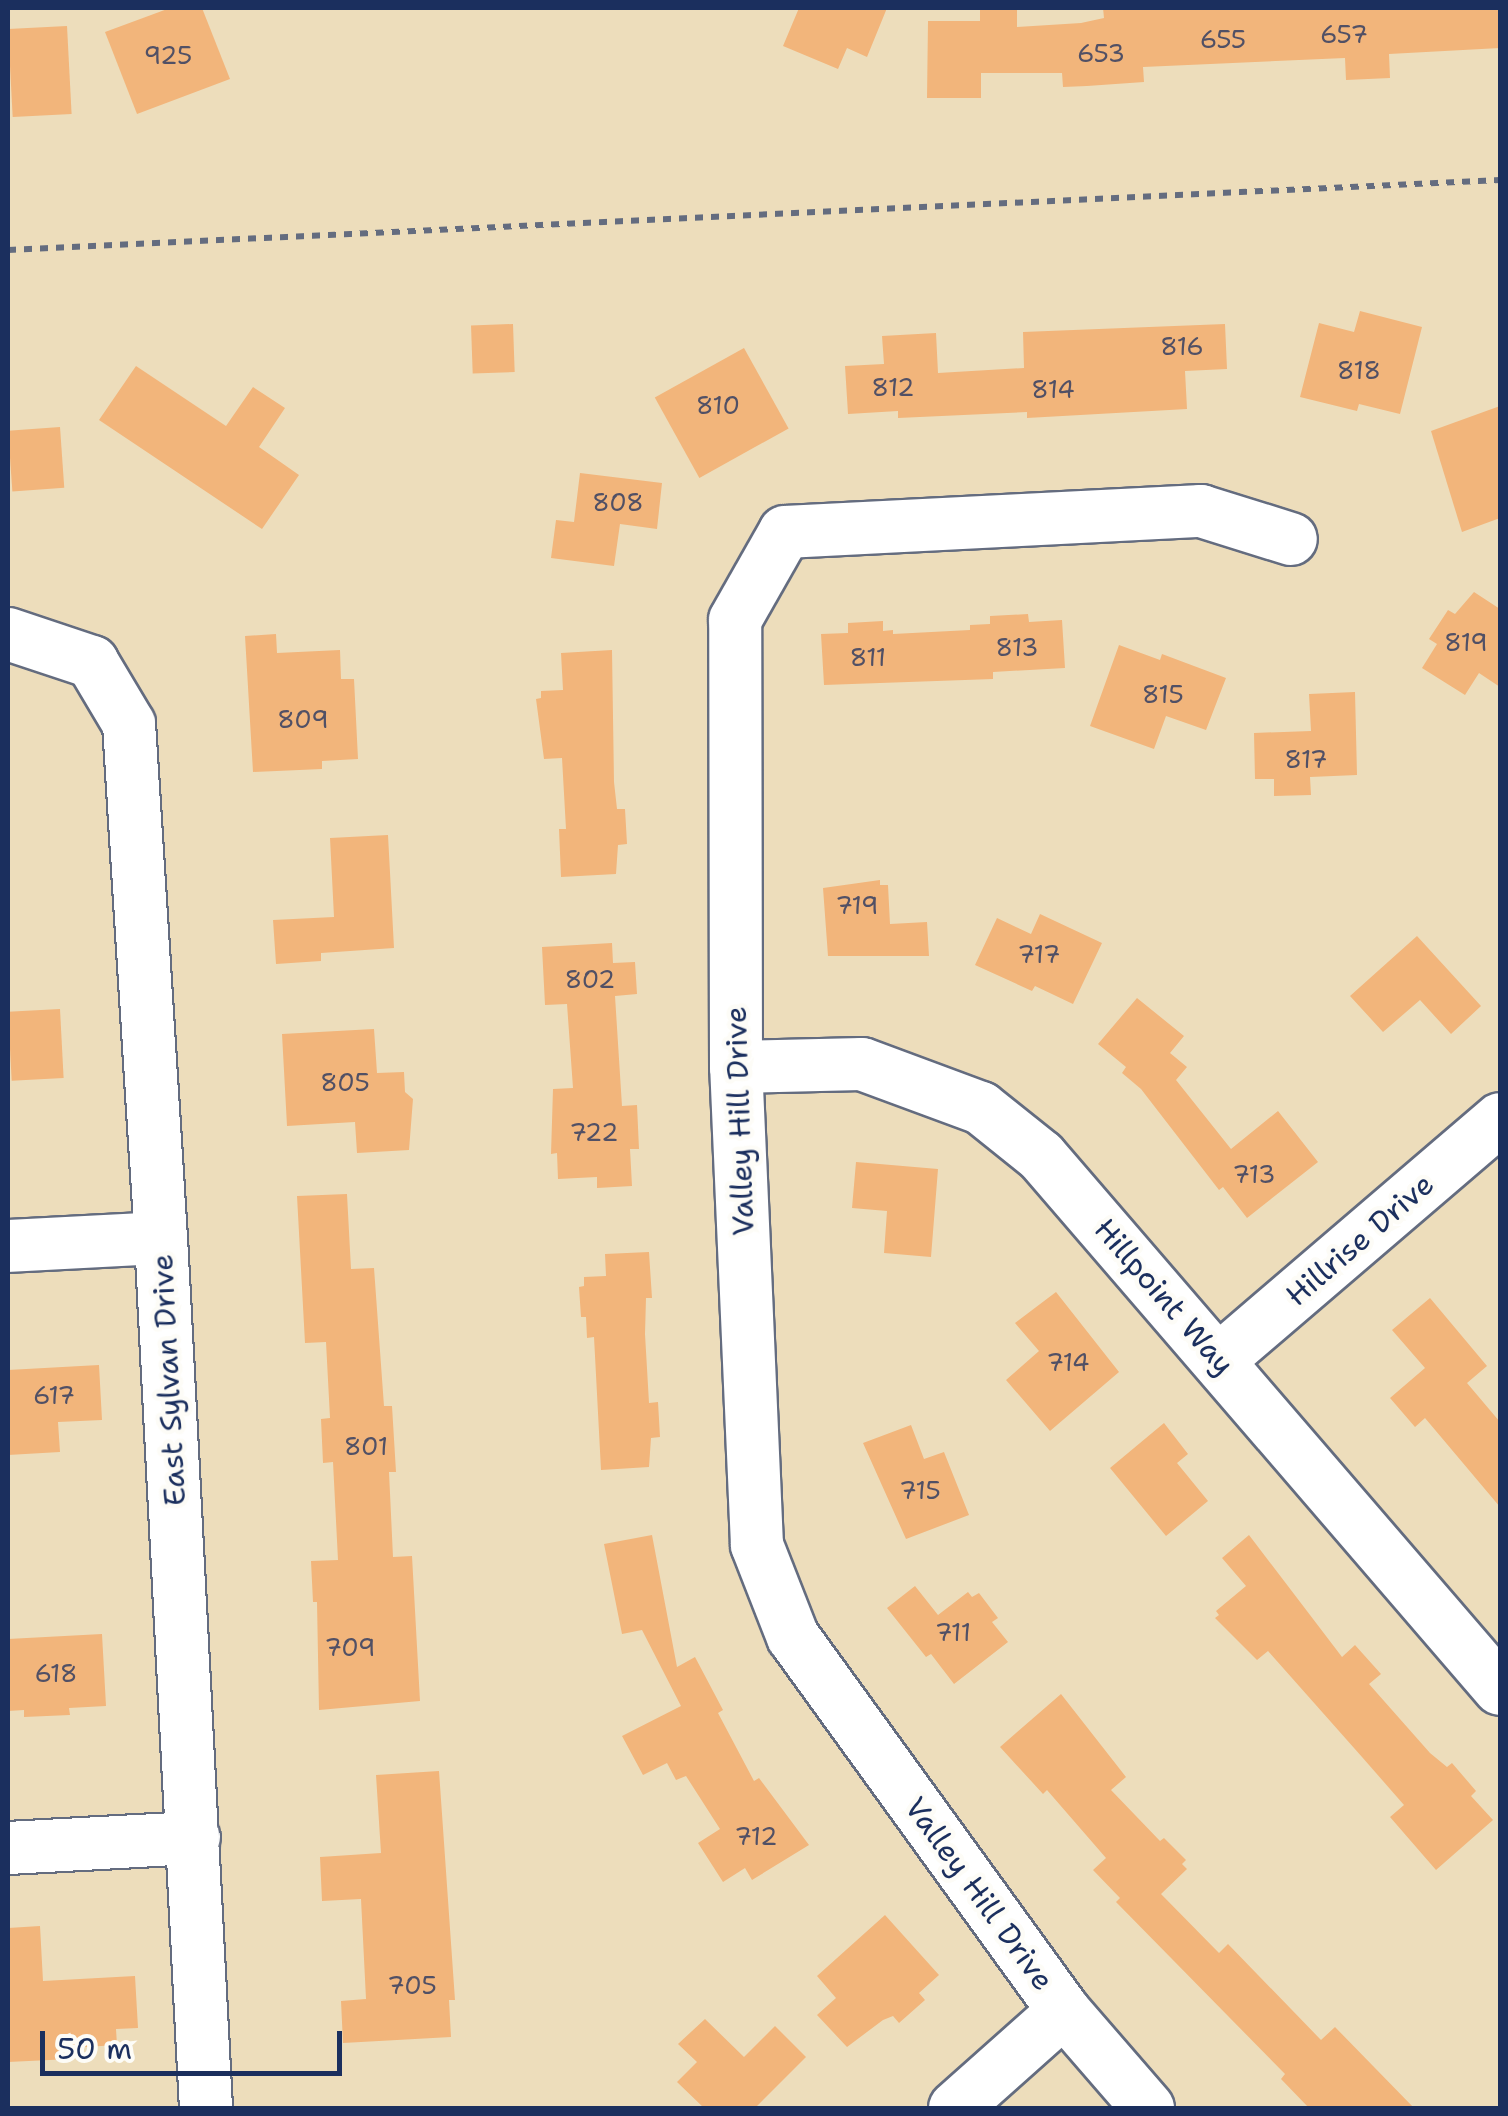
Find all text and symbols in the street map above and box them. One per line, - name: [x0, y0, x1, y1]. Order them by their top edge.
- house number: 657: [1320, 19, 1368, 49]
- house number: 655: [1200, 24, 1246, 54]
- house number: 653: [1077, 38, 1125, 68]
- house number: 925: [144, 40, 192, 70]
- house number: 816: [1160, 331, 1204, 361]
- house number: 818: [1337, 355, 1381, 385]
- house number: 812: [871, 372, 915, 402]
- house number: 814: [1031, 374, 1075, 404]
- house number: 810: [696, 390, 740, 420]
- house number: 808: [592, 487, 644, 517]
- house number: 819: [1444, 627, 1488, 657]
- house number: 813: [995, 632, 1039, 662]
- house number: 811: [850, 642, 886, 672]
- house number: 815: [1142, 679, 1184, 709]
- house number: 809: [277, 704, 329, 734]
- house number: 817: [1284, 744, 1328, 774]
- house number: 719: [835, 890, 879, 920]
- house number: 717: [1018, 939, 1060, 969]
- house number: 802: [565, 964, 615, 994]
- street label: Valley Hill Drive: [718, 1006, 762, 1236]
- house number: 805: [320, 1067, 370, 1097]
- house number: 722: [569, 1117, 619, 1147]
- house number: 713: [1233, 1159, 1275, 1189]
- street label: Hillrise Drive: [1279, 1166, 1441, 1314]
- street label: Hillpoint Way: [1086, 1212, 1242, 1382]
- street label: East Sylvan Drive: [144, 1253, 194, 1507]
- house number: 714: [1046, 1347, 1090, 1377]
- house number: 617: [33, 1380, 75, 1410]
- house number: 801: [344, 1431, 388, 1461]
- house number: 715: [899, 1475, 941, 1505]
- house number: 711: [935, 1617, 971, 1647]
- house number: 709: [324, 1632, 376, 1662]
- house number: 618: [34, 1658, 78, 1688]
- street label: Valley Hill Drive: [897, 1790, 1061, 1998]
- house number: 712: [735, 1821, 777, 1851]
- house number: 705: [387, 1970, 437, 2000]
- scale bar: [45, 2011, 348, 2073]
- text: 50 m: [57, 2028, 132, 2069]

